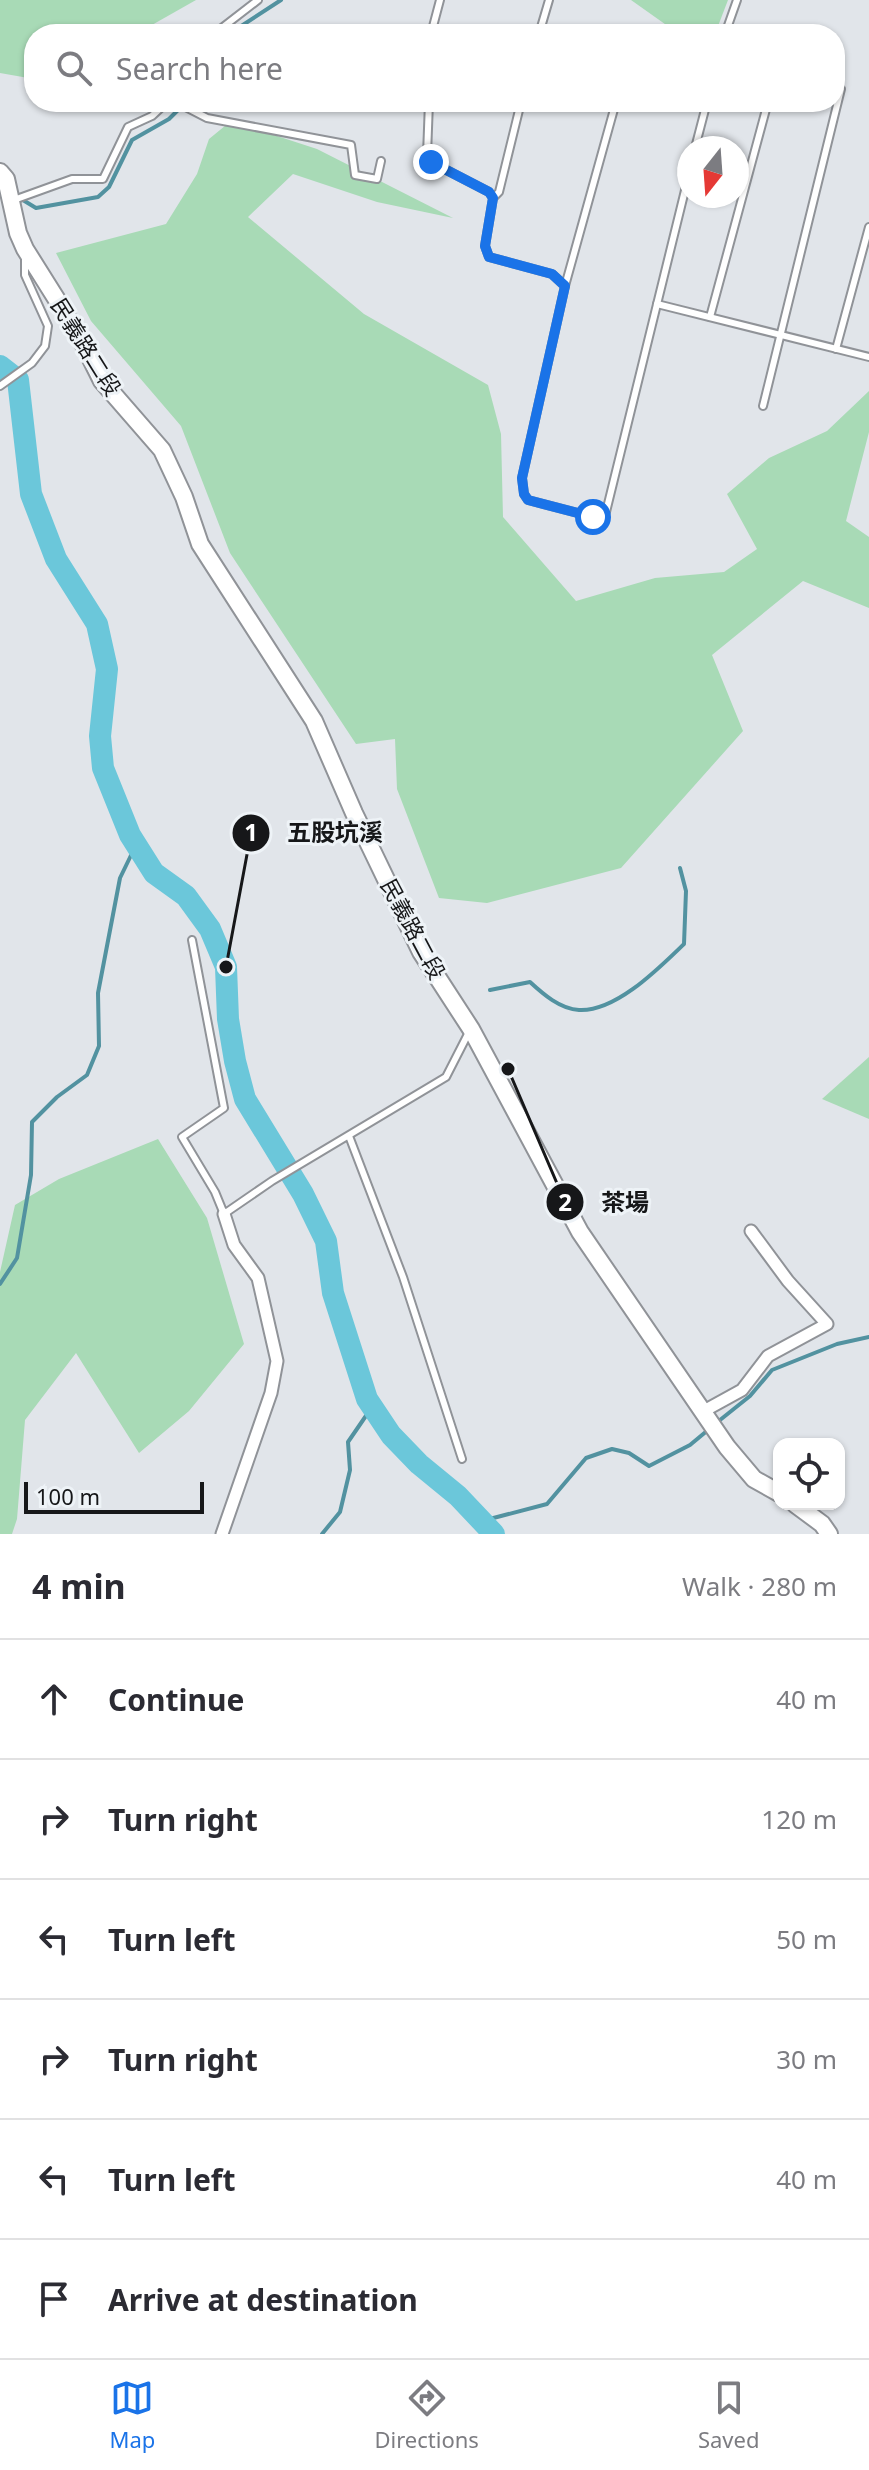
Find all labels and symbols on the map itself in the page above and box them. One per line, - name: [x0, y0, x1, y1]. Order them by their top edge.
- north arrow: [677, 136, 749, 208]
- route end: [413, 144, 449, 180]
- street label: 民義路二段: [45, 292, 129, 401]
- route start: [575, 499, 611, 535]
- callout: 五股坑溪: [231, 809, 399, 857]
- text: 1: [244, 815, 258, 848]
- text: 五股坑溪: [287, 815, 383, 848]
- street label: 民義路二段: [375, 873, 453, 984]
- callout: 茶場: [545, 1178, 665, 1226]
- text: 2: [558, 1185, 572, 1218]
- text: 茶場: [601, 1185, 649, 1218]
- scale bar: [24, 1478, 204, 1514]

